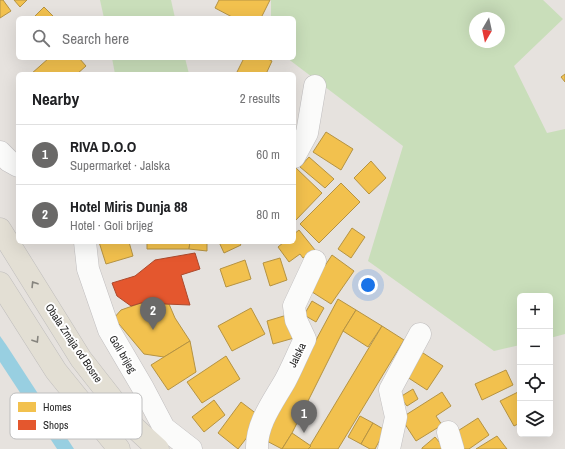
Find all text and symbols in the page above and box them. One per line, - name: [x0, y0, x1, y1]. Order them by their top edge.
- north arrow: [469, 12, 505, 48]
- search box: [16, 16, 296, 60]
- icon: search: [30, 27, 52, 49]
- text: Search here: [62, 28, 129, 49]
- text: Nearby: [32, 87, 79, 110]
- text: 2 results: [240, 90, 280, 107]
- text: RIVA D.O.O: [70, 136, 136, 157]
- text: 1: [42, 146, 48, 163]
- text: 60 m: [256, 146, 280, 163]
- text: Supermarket · Jalska: [70, 157, 170, 174]
- text: Hotel Miris Dunja 88: [70, 196, 188, 217]
- text: 2: [42, 206, 48, 223]
- text: 80 m: [256, 206, 280, 223]
- text: Hotel · Goli brijeg: [70, 217, 153, 234]
- your location: [358, 275, 378, 295]
- one-way arrow: [32, 281, 39, 288]
- map controls: [517, 293, 553, 437]
- button: +: [517, 293, 553, 329]
- pin: 2: [140, 297, 166, 330]
- street label: Obala Zmaja od Bosne: [42, 301, 106, 385]
- button: −: [517, 329, 553, 365]
- street label: Goli brijeg: [106, 333, 140, 375]
- one-way arrow: [31, 335, 38, 342]
- street label: Jalska: [285, 340, 309, 370]
- button: locate: [517, 365, 553, 401]
- legend: [10, 393, 142, 439]
- text: Homes: [43, 400, 72, 414]
- pin: 1: [291, 400, 317, 433]
- button: layers: [517, 401, 553, 437]
- text: Shops: [43, 418, 69, 432]

